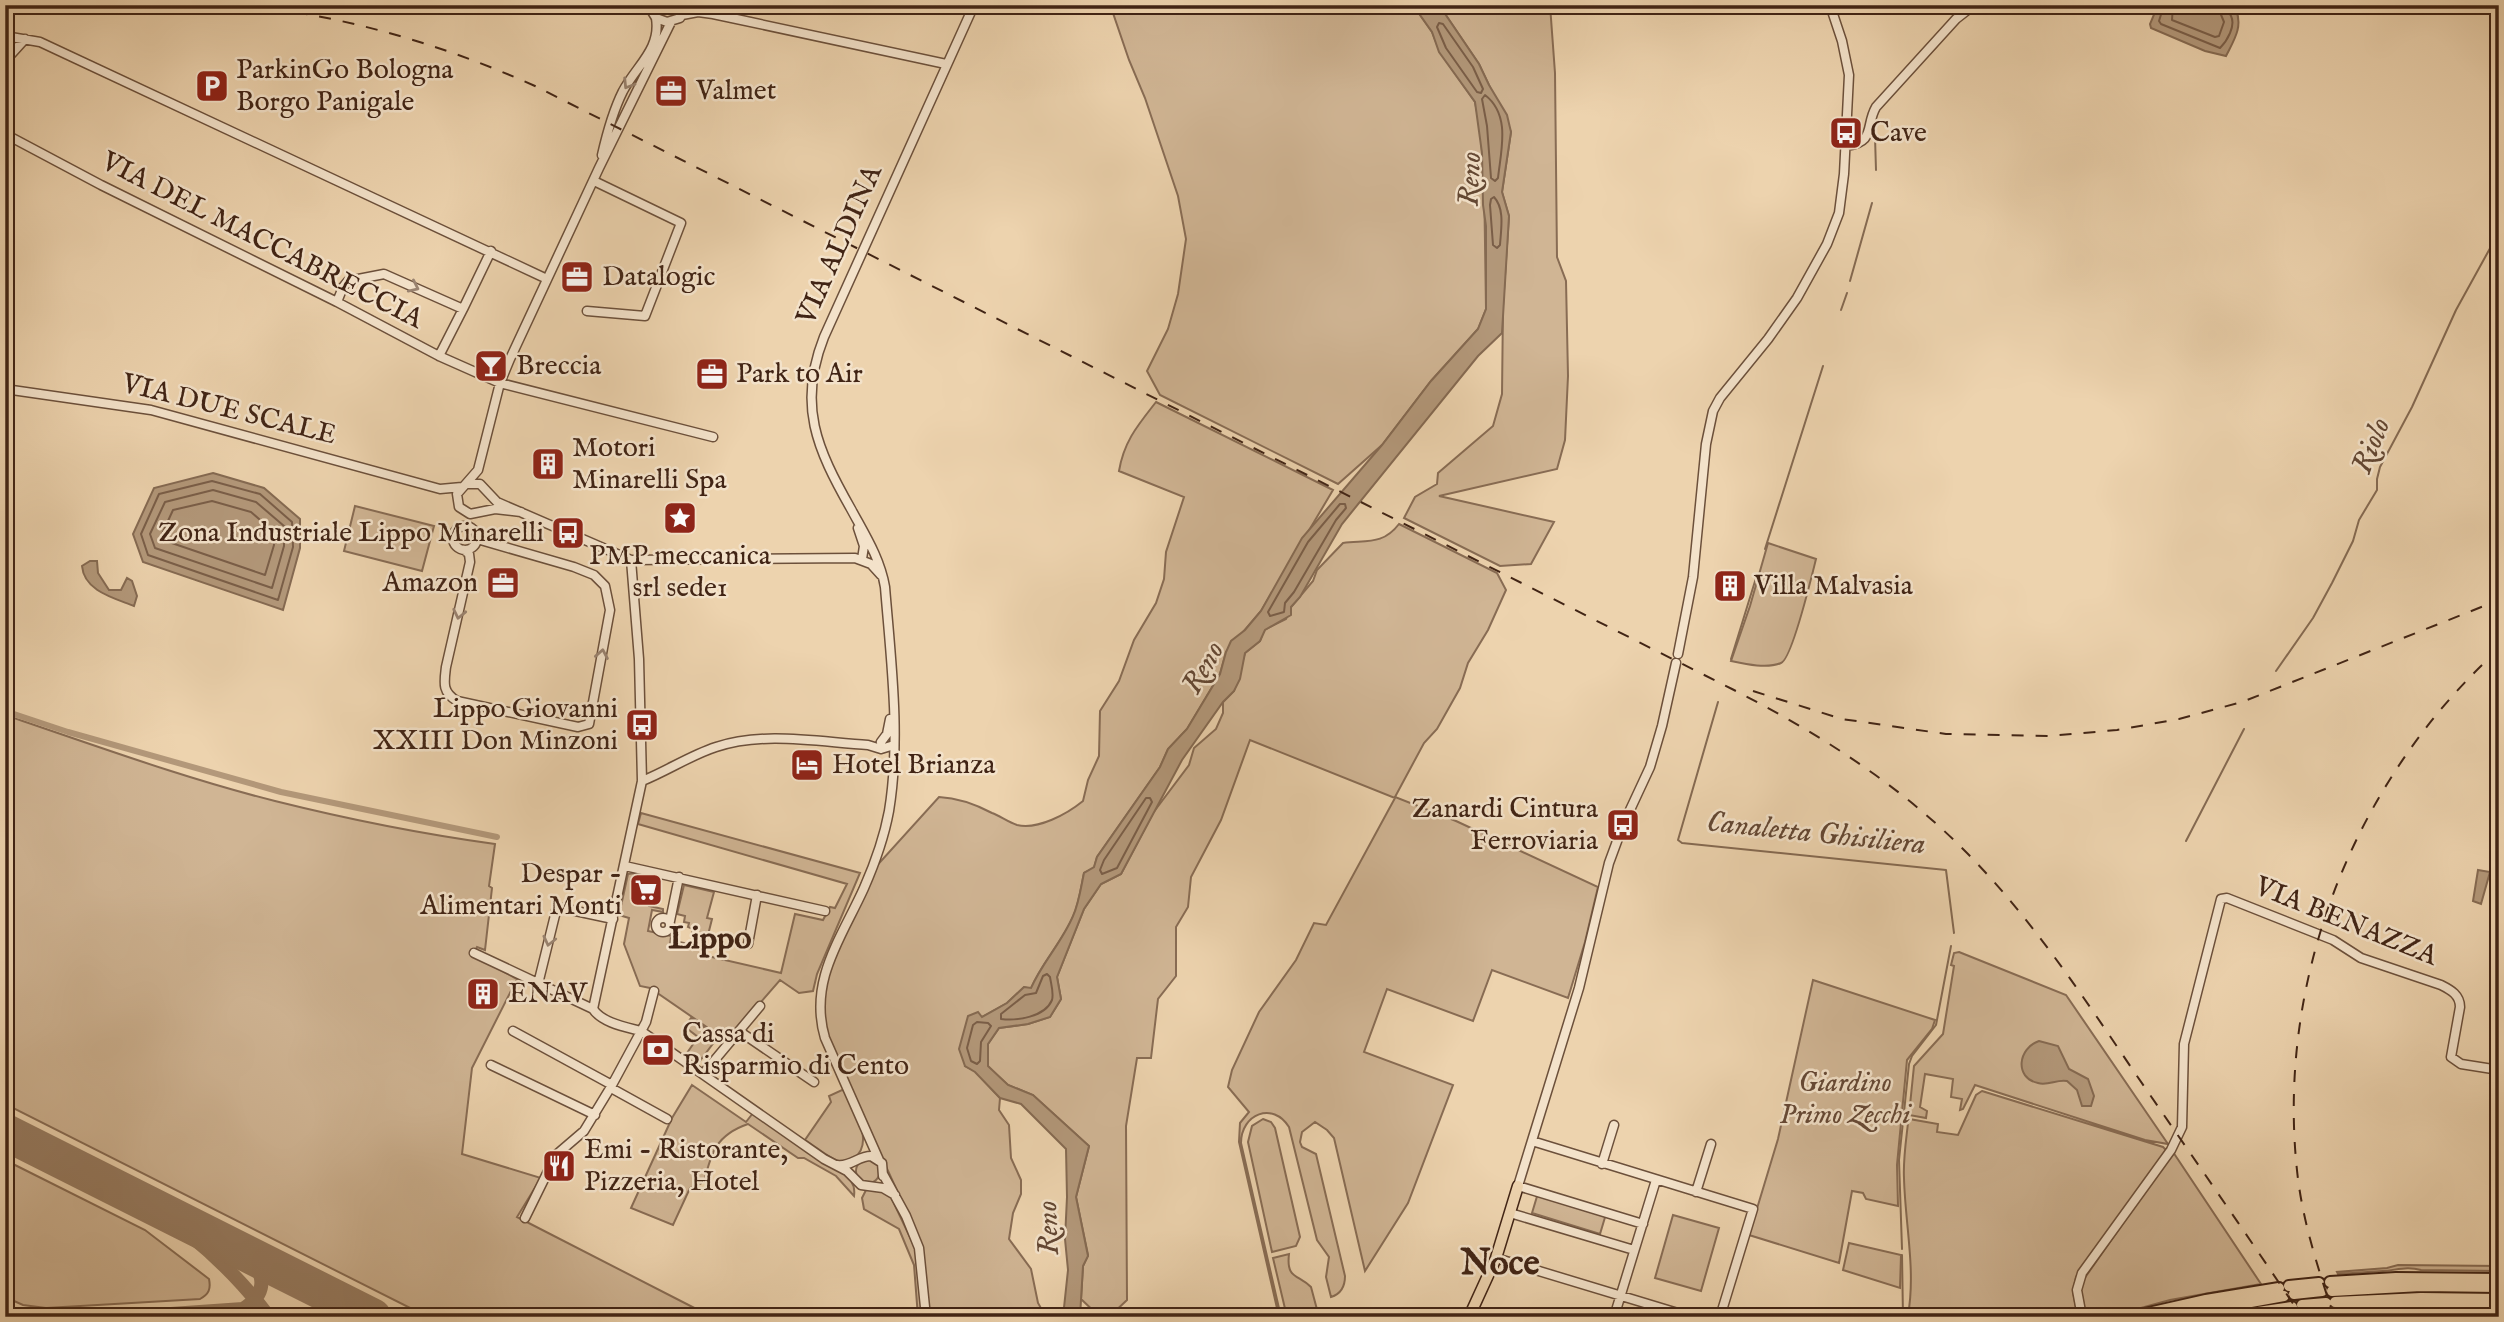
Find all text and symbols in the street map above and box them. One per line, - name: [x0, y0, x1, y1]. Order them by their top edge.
- place label: ParkinGo Bologna Borgo Panigale: [236, 53, 454, 120]
- parking icon: ParkinGo Bologna Borgo Panigale: [193, 67, 231, 105]
- office icon: Valmet: [652, 72, 690, 110]
- place label: Valmet: [695, 74, 777, 109]
- one-way arrow: [624, 76, 637, 89]
- bus stop icon: Cave: [1827, 114, 1865, 152]
- place label: Cave: [1870, 116, 1927, 151]
- street label: VIA DEL MACCABRECCIA: [94, 144, 430, 338]
- water label: Reno: [1451, 151, 1491, 207]
- street label: VIA ALDINA: [789, 159, 891, 331]
- office icon: Datalogic: [558, 258, 596, 296]
- place label: Datalogic: [602, 260, 715, 295]
- one-way arrow: [406, 278, 419, 292]
- bar icon: Breccia: [472, 347, 510, 385]
- place label: Breccia: [516, 349, 602, 384]
- office icon: Park to Air: [693, 355, 731, 393]
- place label: Park to Air: [736, 357, 863, 392]
- street label: VIA DUE SCALE: [117, 366, 340, 453]
- water label: Riolo: [2344, 412, 2400, 480]
- place label: Motori Minarelli Spa: [572, 431, 727, 498]
- building icon: Motori Minarelli Spa: [529, 445, 567, 483]
- place icon: PMP meccanica srl sede1: [661, 499, 699, 537]
- bus stop icon: Zona Industriale Lippo Minarelli: [549, 514, 587, 552]
- place label: Zona Industriale Lippo Minarelli: [158, 516, 544, 551]
- place label: PMP meccanica srl sede1: [589, 539, 772, 606]
- office icon: Amazon: [484, 564, 522, 602]
- place label: Amazon: [381, 566, 478, 601]
- building icon: Villa Malvasia: [1711, 567, 1749, 605]
- place label: Villa Malvasia: [1753, 569, 1914, 604]
- one-way arrow: [452, 608, 467, 620]
- water label: Reno: [1174, 635, 1234, 701]
- one-way arrow: [594, 648, 609, 660]
- place label: Lippo Giovanni XXIII Don Minzoni: [373, 692, 618, 759]
- bus stop icon: Lippo Giovanni XXIII Don Minzoni: [623, 706, 661, 744]
- hotel icon: Hotel Brianza: [788, 746, 826, 784]
- place label: Hotel Brianza: [832, 748, 996, 783]
- place label: Zanardi Cintura Ferroviaria: [1412, 792, 1599, 859]
- water label: Canaletta Ghisiliera: [1705, 804, 1927, 864]
- bus stop icon: Zanardi Cintura Ferroviaria: [1604, 806, 1642, 844]
- place label: Despar - Alimentari Monti: [419, 857, 622, 924]
- street label: VIA BENAZZA: [2249, 869, 2444, 975]
- supermarket icon: Despar - Alimentari Monti: [627, 871, 665, 909]
- district label: Lippo: [668, 919, 752, 960]
- one-way arrow: [542, 935, 557, 947]
- building icon: ENAV: [464, 975, 502, 1013]
- place label: ENAV: [508, 977, 589, 1012]
- place label: Cassa di Risparmio di Cento: [682, 1017, 909, 1084]
- bank icon: Cassa di Risparmio di Cento: [639, 1031, 677, 1069]
- park label: Giardino Primo Zecchi: [1780, 1066, 1912, 1133]
- place label: Emi - Ristorante, Pizzeria, Hotel: [584, 1133, 788, 1200]
- restaurant icon: Emi - Ristorante, Pizzeria, Hotel: [540, 1147, 578, 1185]
- water label: Reno: [1029, 1200, 1069, 1256]
- district label: Noce: [1459, 1242, 1540, 1287]

